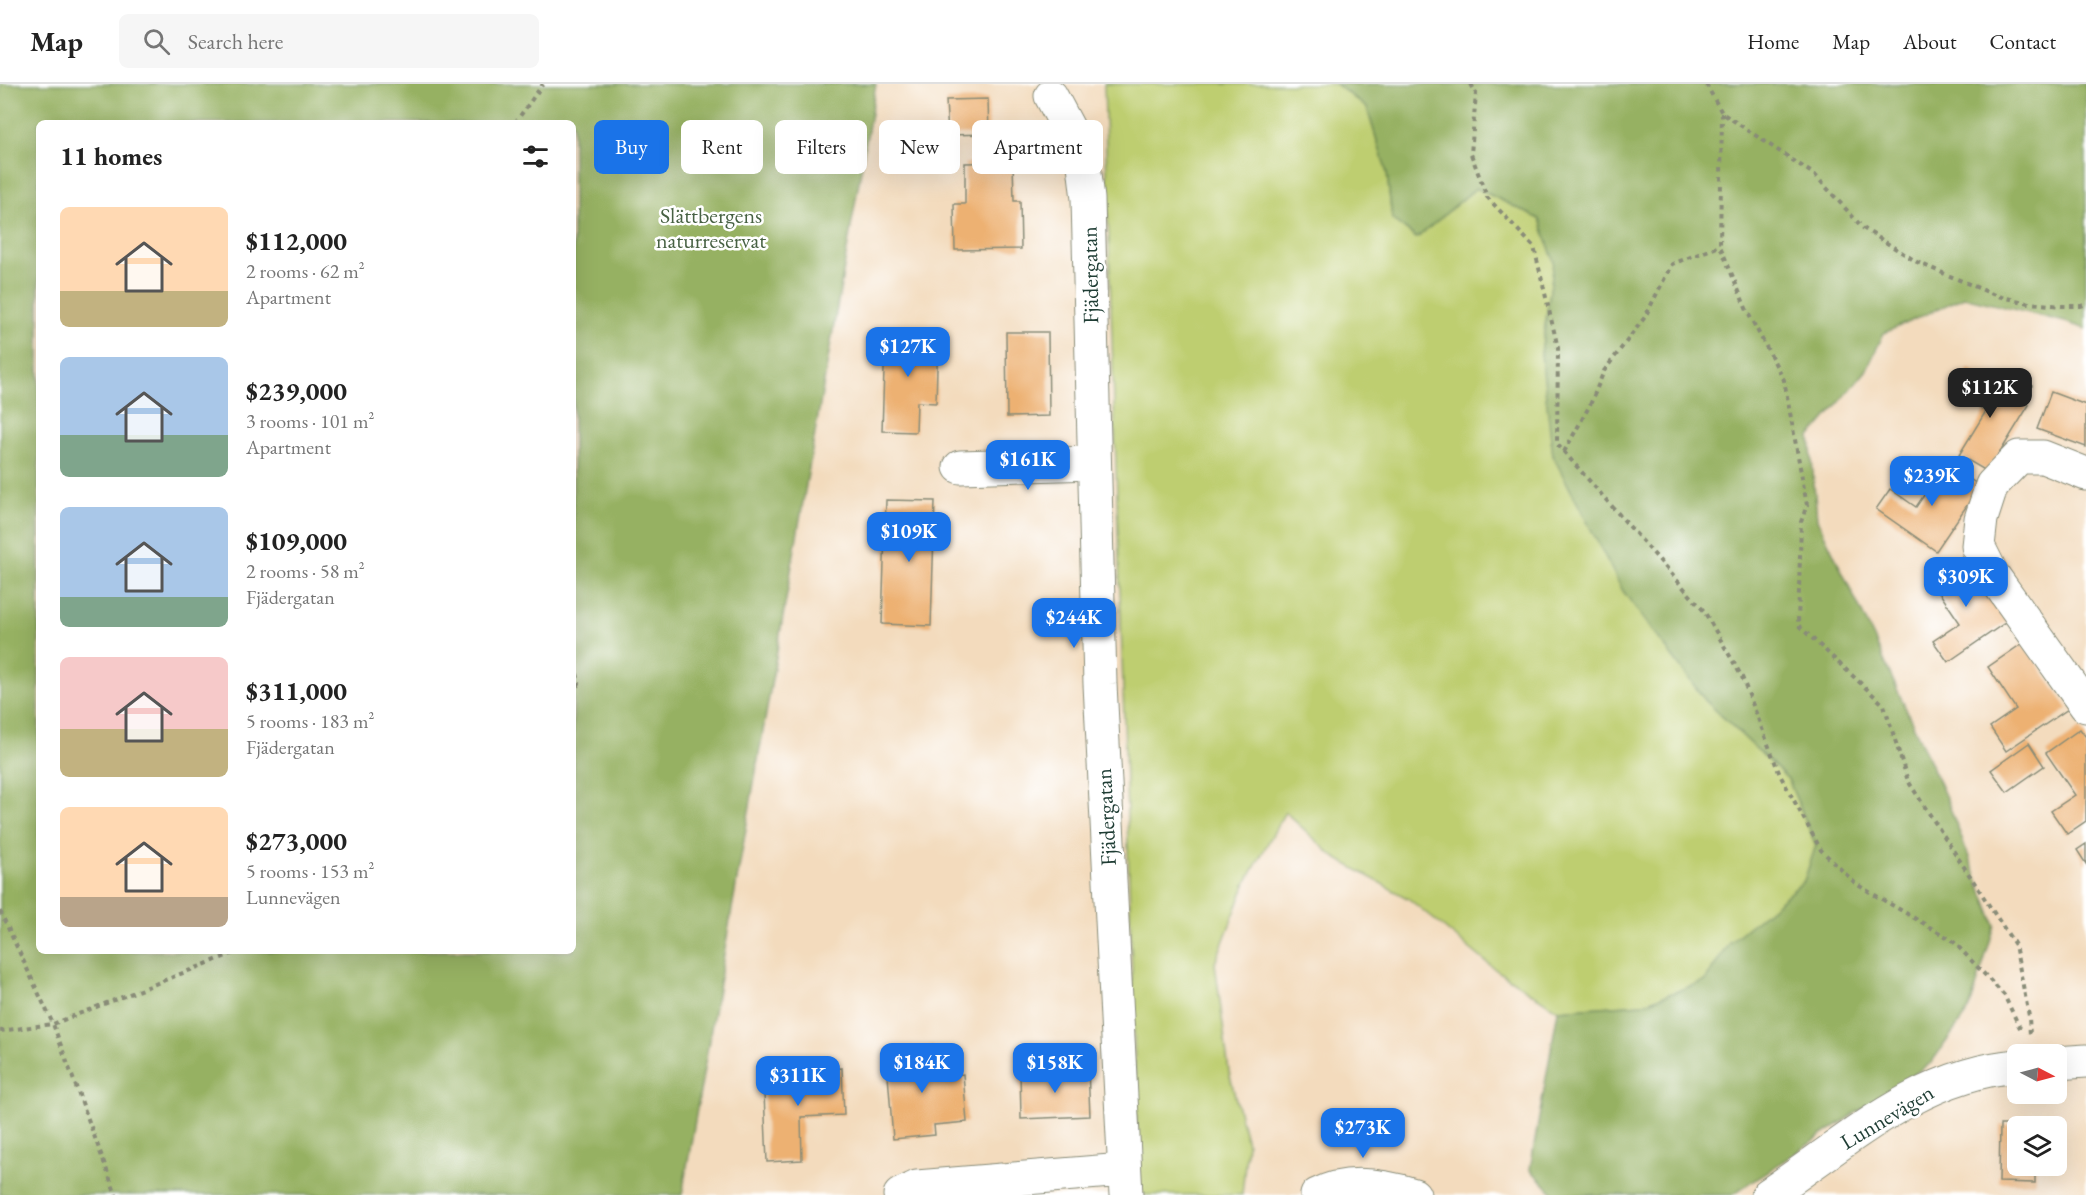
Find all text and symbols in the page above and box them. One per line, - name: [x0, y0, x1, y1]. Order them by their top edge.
- search box: [119, 14, 539, 68]
- text: Map: [30, 23, 83, 59]
- icon: search: [140, 25, 173, 58]
- text: Search here: [188, 27, 283, 56]
- text: Home: [1747, 28, 1799, 55]
- text: Map: [1832, 28, 1870, 55]
- text: About: [1903, 28, 1956, 55]
- text: Contact: [1989, 28, 2056, 55]
- chip: Buy: [594, 120, 669, 174]
- chip: Rent: [681, 120, 763, 174]
- chip: Filters: [775, 120, 867, 174]
- chip: New: [879, 120, 960, 174]
- chip: Apartment: [972, 120, 1103, 174]
- text: 11 homes: [60, 139, 162, 173]
- icon: filters: [519, 140, 552, 173]
- park label: Slättbergens naturreservat: [656, 201, 766, 255]
- text: $112,000: [246, 224, 347, 258]
- street label: Fjädergatan: [1075, 226, 1105, 324]
- icon: home: [108, 231, 180, 303]
- text: 2 rooms · 62 m²: [246, 258, 365, 284]
- text: Apartment: [246, 284, 331, 310]
- pin: $127K: [866, 327, 950, 378]
- text: $127K: [880, 333, 936, 359]
- pin: $112K: [1948, 368, 2032, 419]
- text: $239,000: [246, 374, 347, 408]
- text: $112K: [1962, 374, 2018, 400]
- icon: home: [108, 381, 180, 453]
- text: 3 rooms · 101 m²: [246, 408, 374, 434]
- text: Apartment: [246, 434, 331, 460]
- pin: $161K: [986, 440, 1070, 491]
- text: $161K: [1000, 446, 1056, 472]
- pin: $239K: [1890, 456, 1974, 507]
- text: $239K: [1904, 462, 1960, 488]
- pin: $109K: [867, 512, 951, 563]
- text: $109K: [881, 518, 937, 544]
- text: $109,000: [246, 524, 347, 558]
- icon: home: [108, 531, 180, 603]
- pin: $309K: [1924, 557, 2008, 608]
- text: 2 rooms · 58 m²: [246, 558, 365, 584]
- text: $309K: [1938, 563, 1994, 589]
- text: Fjädergatan: [246, 584, 335, 610]
- pin: $244K: [1032, 598, 1116, 649]
- text: $244K: [1046, 604, 1102, 630]
- text: $311,000: [246, 674, 347, 708]
- icon: home: [108, 681, 180, 753]
- text: 5 rooms · 183 m²: [246, 708, 374, 734]
- text: Fjädergatan: [246, 734, 335, 760]
- street label: Fjädergatan: [1089, 767, 1123, 867]
- text: $273,000: [246, 824, 347, 858]
- icon: home: [108, 831, 180, 903]
- text: 5 rooms · 153 m²: [246, 858, 374, 884]
- text: Lunnevägen: [246, 884, 341, 910]
- pin: $184K: [880, 1043, 964, 1094]
- pin: $158K: [1013, 1043, 1097, 1094]
- north arrow: [2007, 1044, 2067, 1104]
- map controls: [2007, 1044, 2067, 1176]
- text: $184K: [894, 1049, 950, 1075]
- text: $158K: [1027, 1049, 1083, 1075]
- pin: $311K: [756, 1056, 840, 1107]
- text: $311K: [770, 1062, 826, 1088]
- street label: Lunnevägen: [1835, 1078, 1939, 1156]
- pin: $273K: [1321, 1108, 1405, 1159]
- text: $273K: [1335, 1114, 1391, 1140]
- button: layers: [2007, 1116, 2067, 1176]

